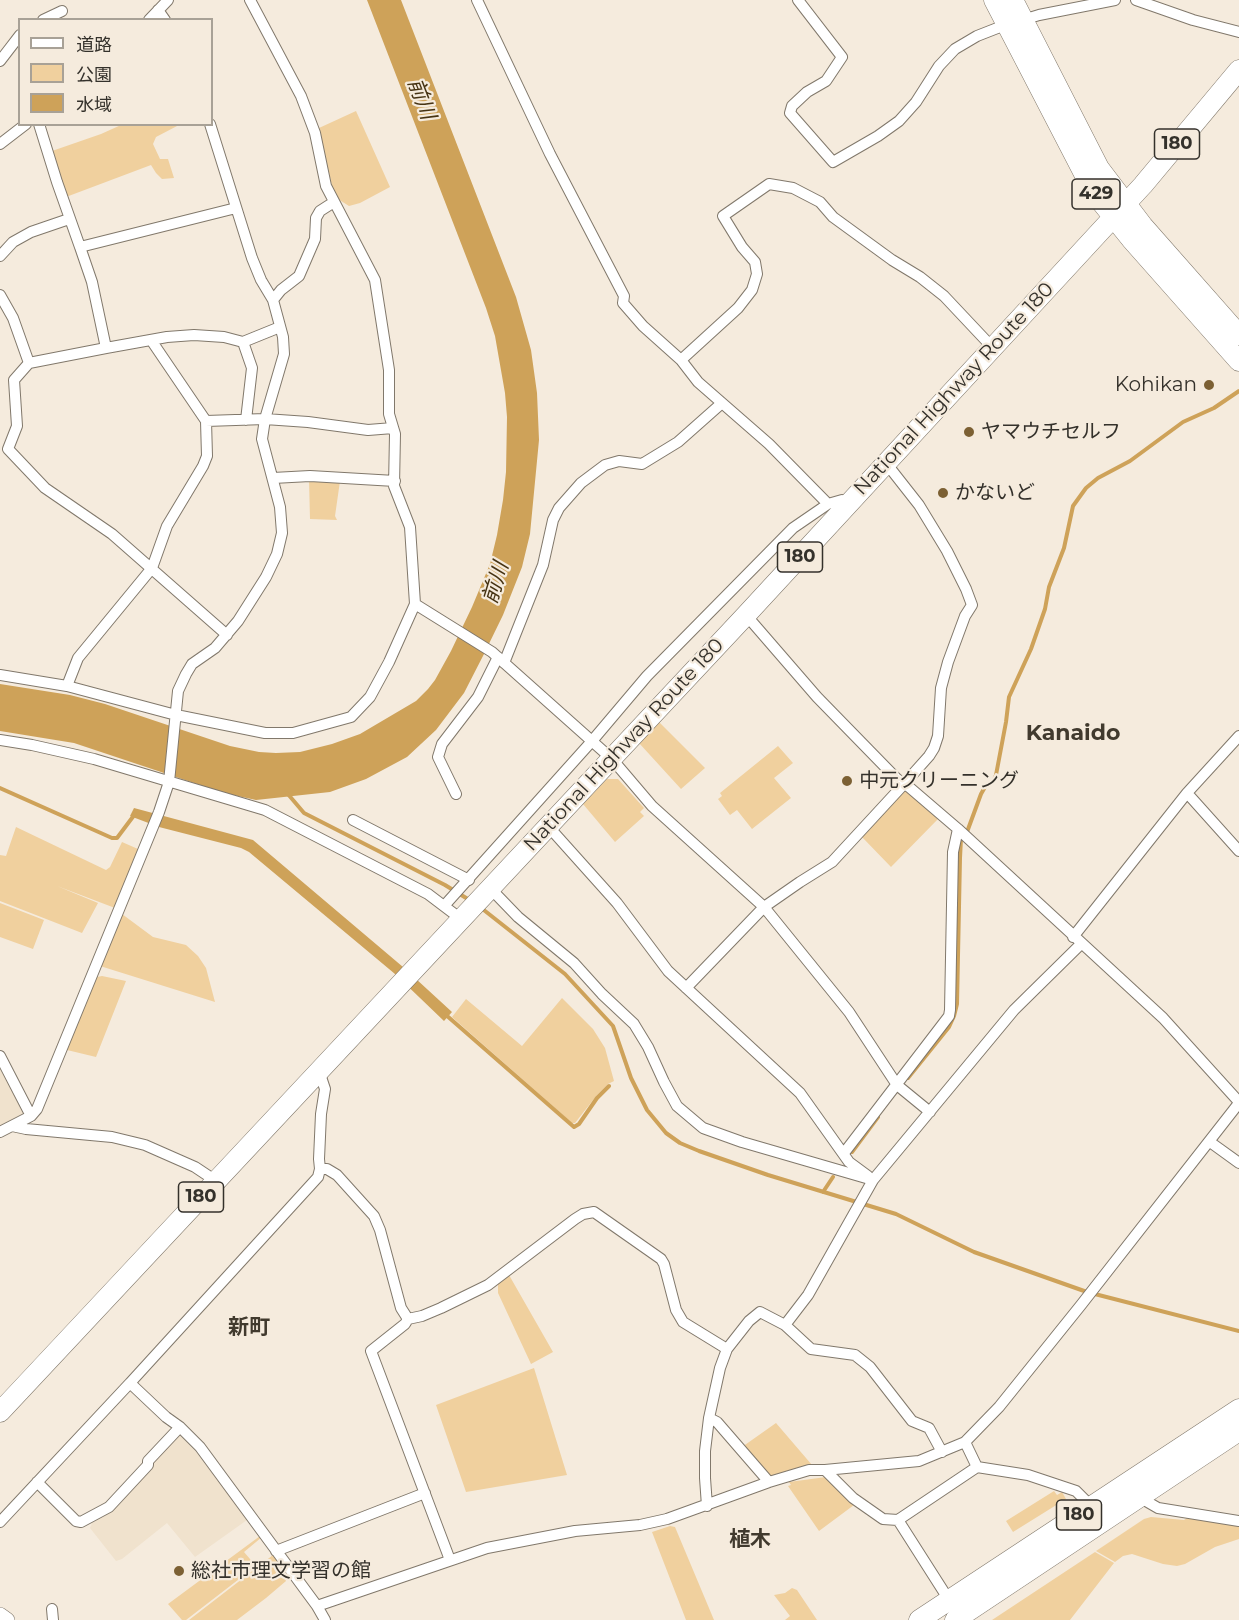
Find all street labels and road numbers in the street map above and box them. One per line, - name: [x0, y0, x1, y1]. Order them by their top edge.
- road number: 180: [1154, 129, 1200, 159]
- road number: 429: [1072, 179, 1120, 209]
- street label: National Highway Route 180: [849, 278, 1059, 500]
- road number: 180: [778, 542, 822, 572]
- street label: National Highway Route 180: [519, 634, 729, 856]
- road number: 180: [178, 1182, 224, 1212]
- road number: 180: [1056, 1500, 1102, 1530]

